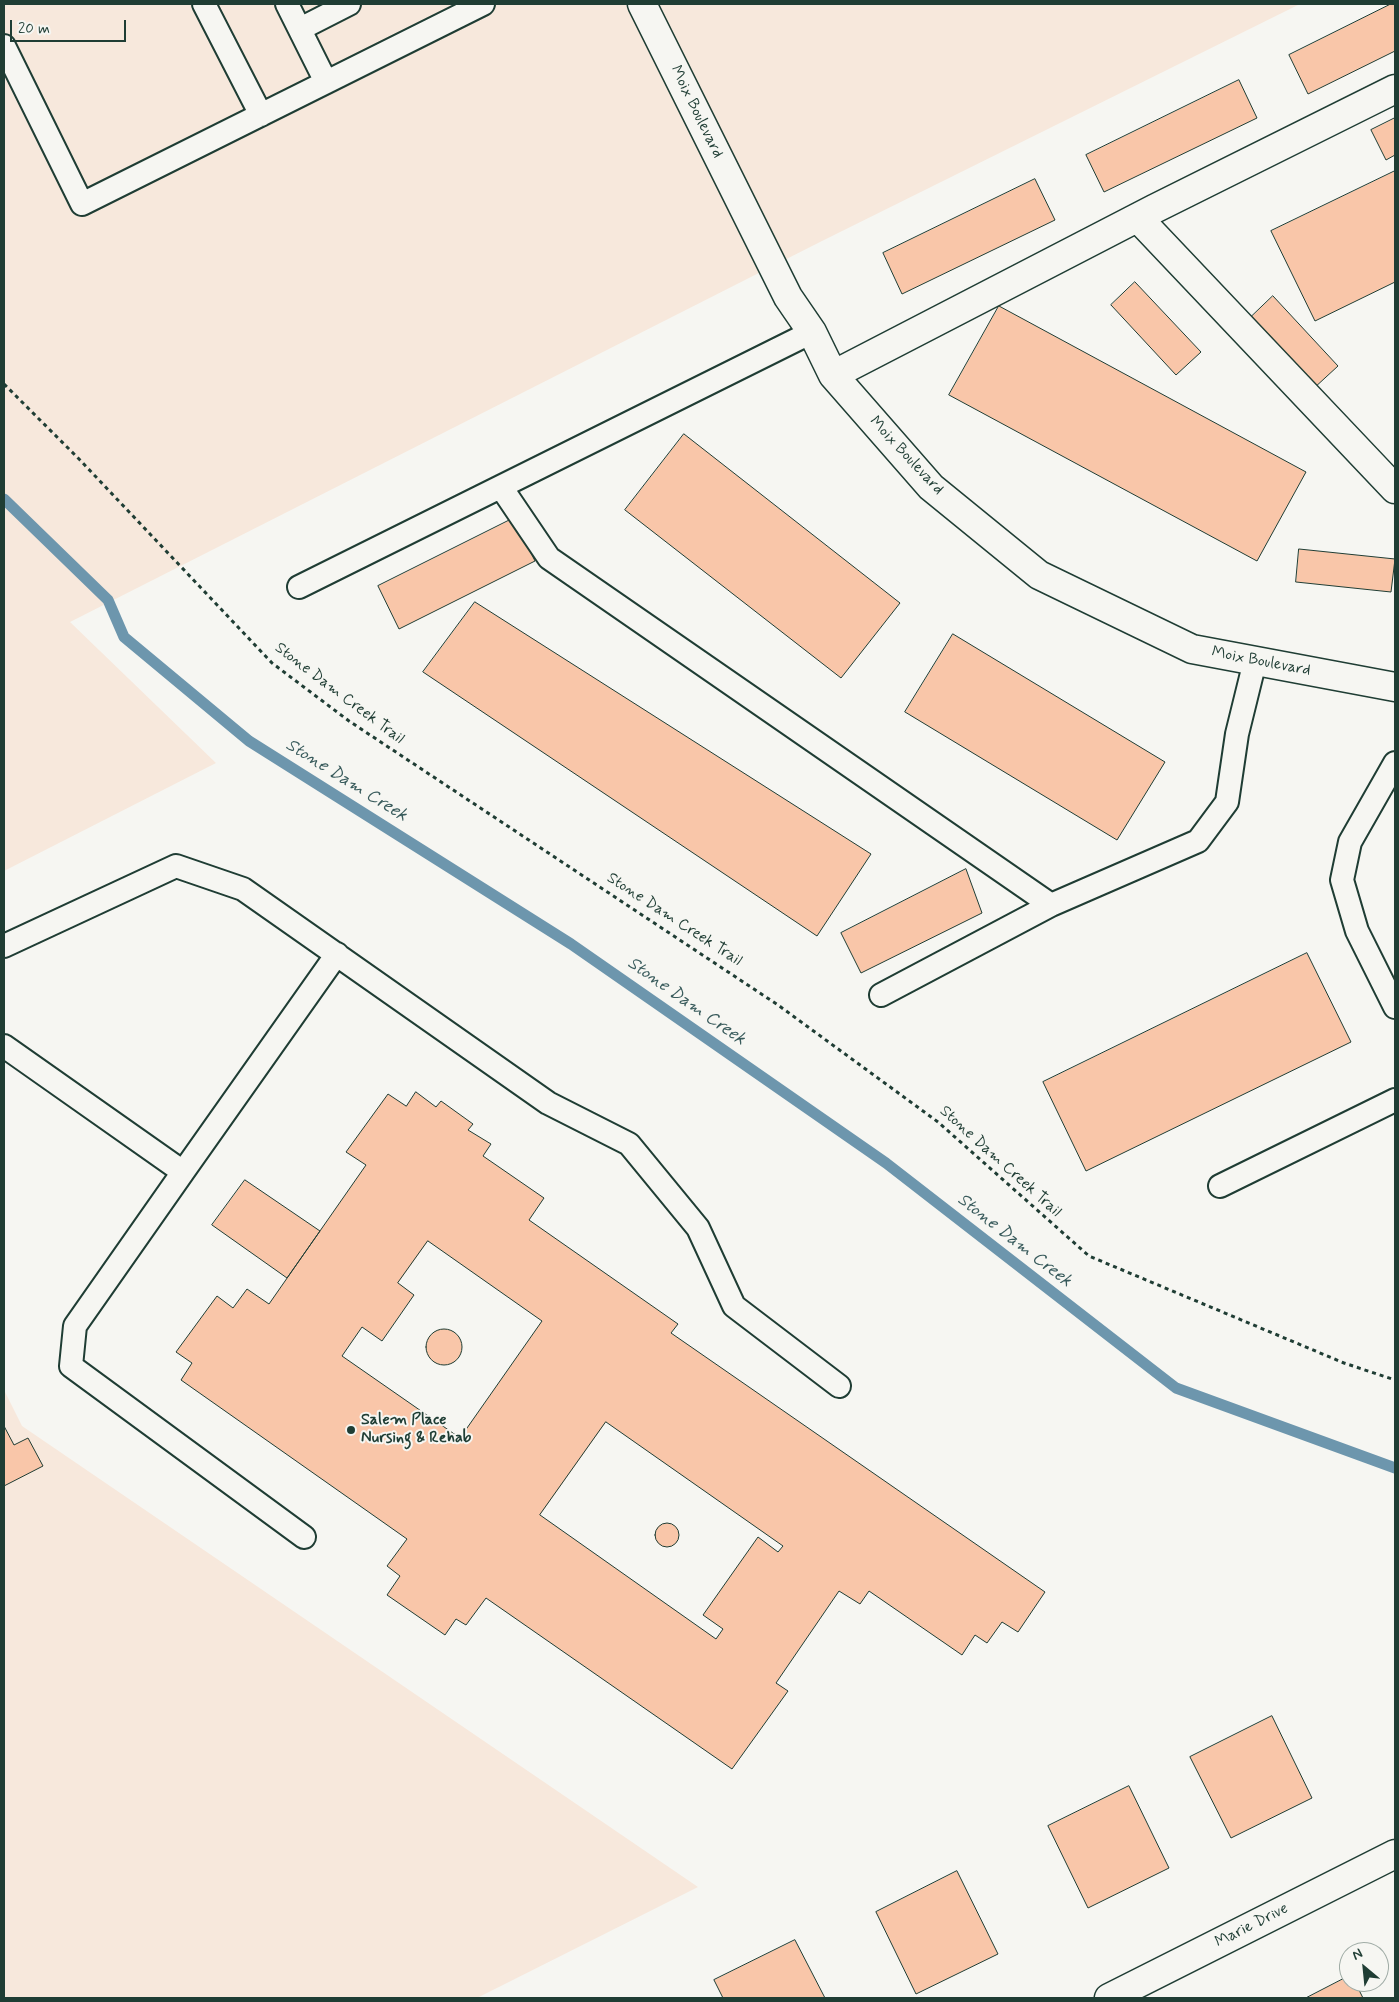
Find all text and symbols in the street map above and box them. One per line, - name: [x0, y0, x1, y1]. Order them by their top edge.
- scale bar: [12, 10, 129, 42]
- text: 20 m: [18, 19, 50, 39]
- street label: Moix Boulevard: [665, 63, 727, 161]
- street label: Moix Boulevard: [865, 413, 947, 499]
- street label: Stone Dam Creek Trail: [270, 639, 408, 749]
- street label: Moix Boulevard: [1210, 643, 1312, 681]
- water label: Stone Dam Creek: [281, 735, 411, 827]
- street label: Stone Dam Creek Trail: [603, 869, 745, 971]
- water label: Stone Dam Creek: [623, 953, 749, 1051]
- street label: Stone Dam Creek Trail: [935, 1102, 1065, 1222]
- water label: Stone Dam Creek: [952, 1190, 1076, 1292]
- place label: Salem Place Nursing & Rehab: [361, 1411, 471, 1449]
- marker: Salem Place Nursing & Rehab: [345, 1424, 357, 1436]
- street label: Marie Drive: [1212, 1899, 1292, 1953]
- north arrow: [1339, 1942, 1389, 1992]
- text: N: [1349, 1945, 1366, 1965]

